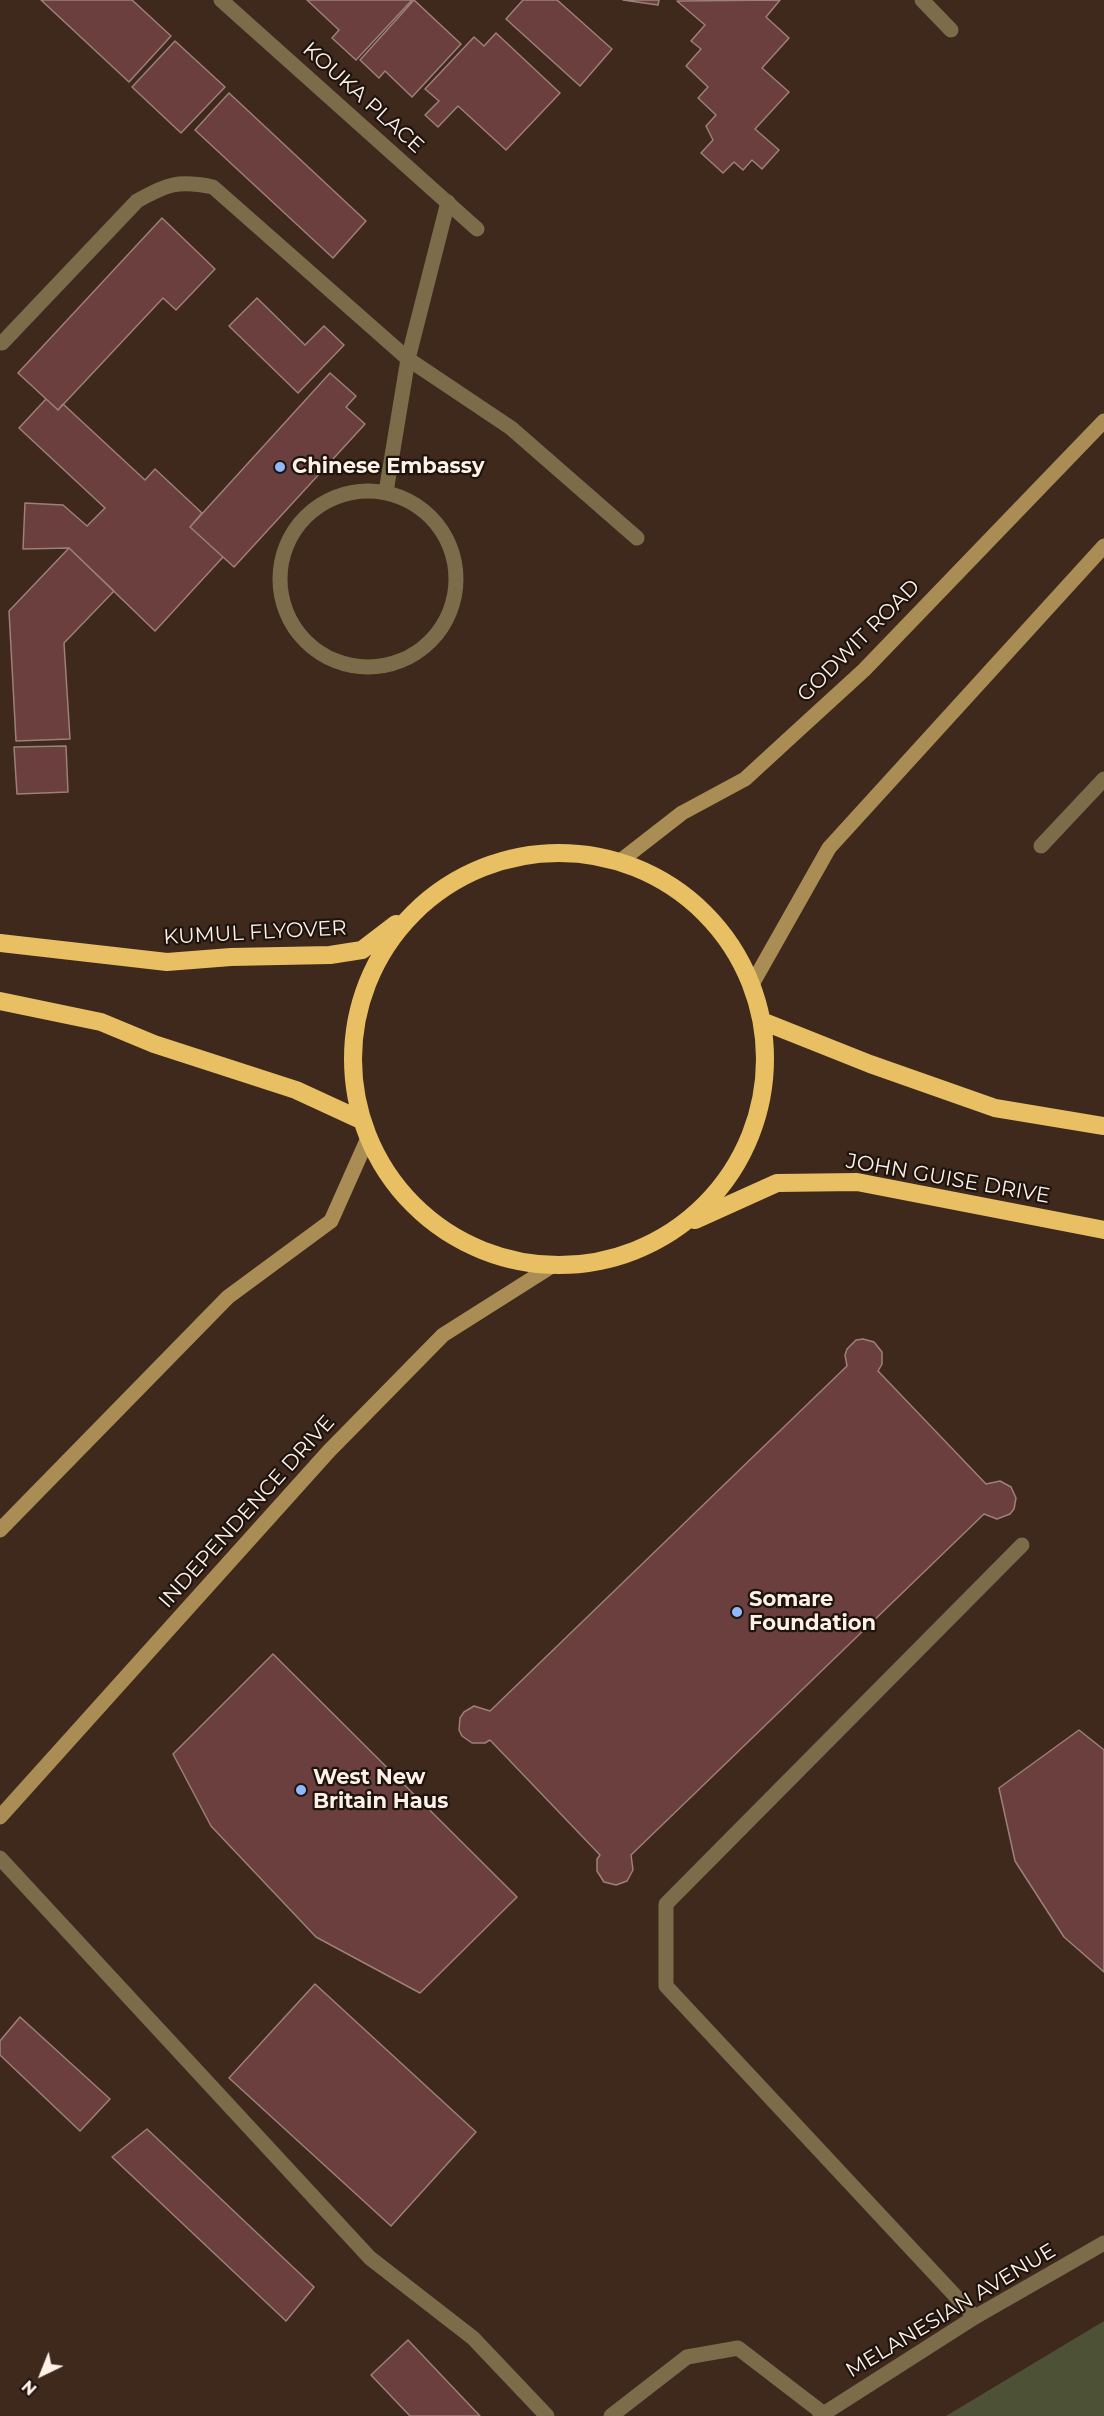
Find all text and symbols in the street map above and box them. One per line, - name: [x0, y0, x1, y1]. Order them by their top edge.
- street label: KOUKA PLACE: [297, 37, 429, 159]
- place label: Chinese Embassy: [292, 454, 484, 480]
- marker: Chinese Embassy: [273, 460, 287, 474]
- street label: GODWIT ROAD: [793, 575, 925, 707]
- street label: KUMUL FLYOVER: [163, 916, 347, 950]
- street label: JOHN GUISE DRIVE: [844, 1149, 1052, 1209]
- street label: INDEPENDENCE DRIVE: [154, 1410, 340, 1614]
- place label: Somare Foundation: [749, 1587, 876, 1637]
- marker: Somare Foundation: [730, 1605, 744, 1619]
- place label: West New Britain Haus: [313, 1765, 448, 1815]
- marker: West New Britain Haus: [294, 1783, 308, 1797]
- street label: MELANESIAN AVENUE: [842, 2238, 1060, 2384]
- north arrow: [12, 2344, 72, 2404]
- text: N: [18, 2376, 41, 2399]

